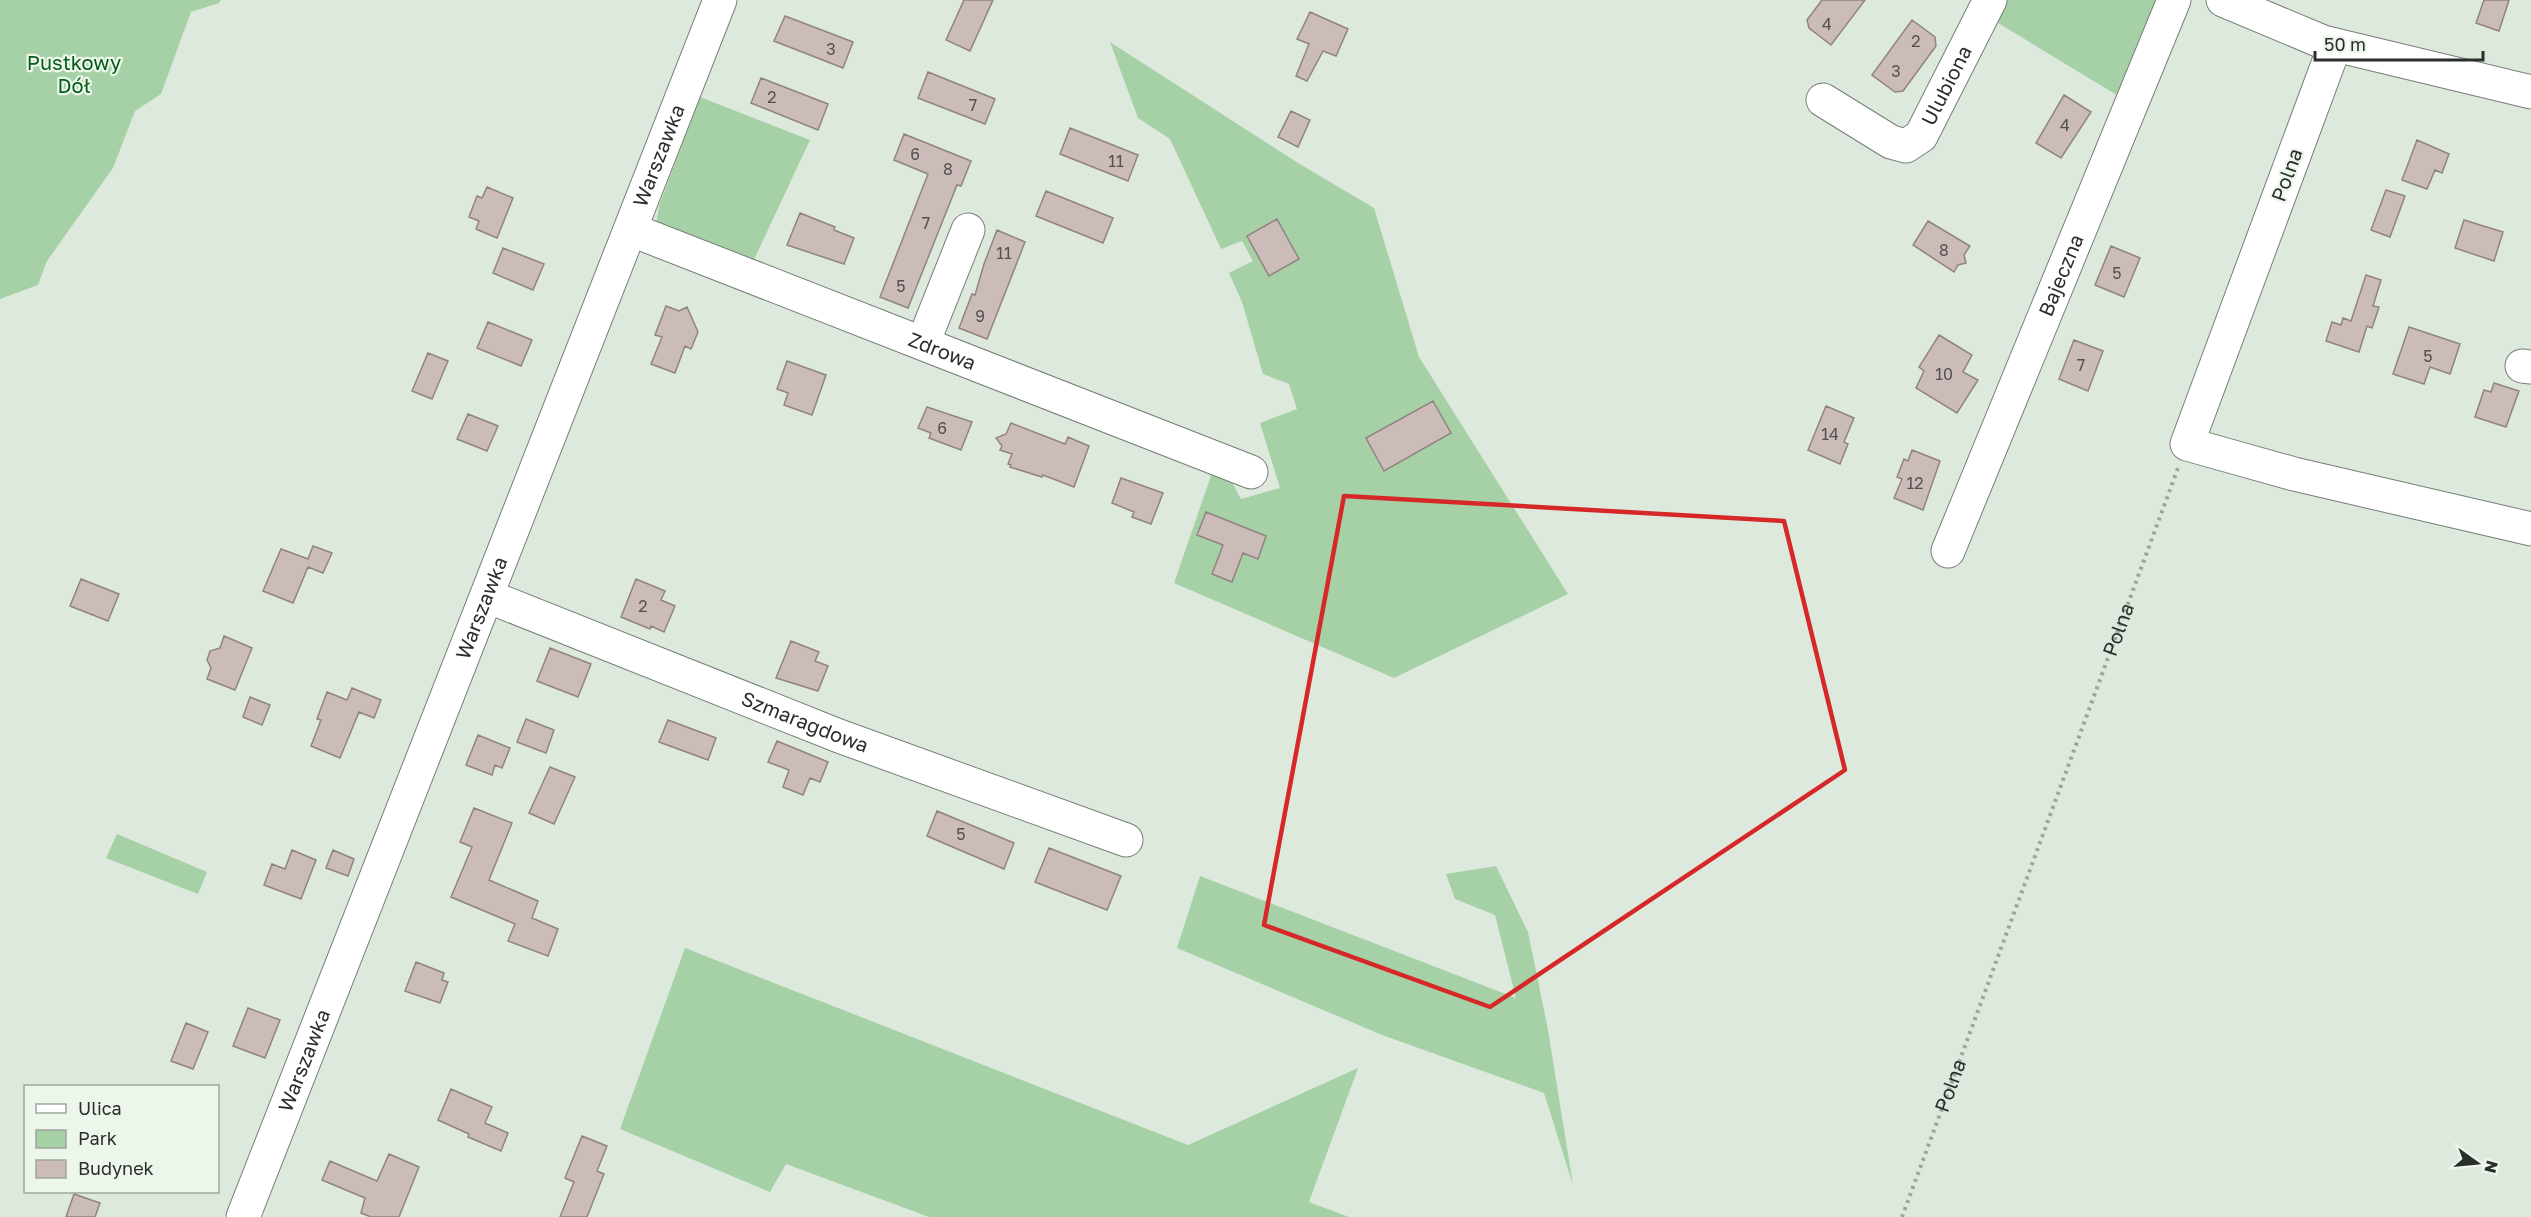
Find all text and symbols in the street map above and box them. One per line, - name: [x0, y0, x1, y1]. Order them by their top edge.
- house number: 4: [1822, 14, 1832, 34]
- scale bar: [2315, 24, 2483, 62]
- house number: 2: [1911, 31, 1921, 51]
- text: 50 m: [2324, 33, 2366, 55]
- house number: 3: [826, 39, 836, 59]
- street label: Ulubiona: [1915, 41, 1976, 129]
- park label: Pustkowy Dół: [27, 50, 121, 97]
- house number: 3: [1891, 61, 1901, 81]
- house number: 2: [767, 87, 777, 107]
- house number: 7: [969, 95, 977, 115]
- street label: Warszawka: [627, 101, 689, 210]
- house number: 4: [2060, 115, 2070, 135]
- house number: 6: [910, 144, 920, 164]
- street label: Polna: [2265, 145, 2307, 205]
- house number: 11: [1108, 151, 1124, 171]
- house number: 8: [943, 159, 953, 179]
- house number: 7: [922, 213, 930, 233]
- street label: Bajeczna: [2033, 230, 2088, 319]
- house number: 8: [1939, 240, 1949, 260]
- house number: 11: [996, 243, 1012, 263]
- house number: 5: [2112, 263, 2122, 283]
- house number: 5: [896, 276, 906, 296]
- house number: 9: [975, 306, 985, 326]
- street label: Zdrowa: [905, 326, 980, 374]
- house number: 5: [2423, 346, 2433, 366]
- house number: 7: [2077, 355, 2085, 375]
- house number: 10: [1935, 364, 1953, 384]
- house number: 6: [937, 418, 947, 438]
- house number: 14: [1821, 424, 1839, 444]
- house number: 12: [1906, 473, 1924, 493]
- street label: Warszawka: [450, 553, 512, 662]
- house number: 2: [638, 596, 648, 616]
- street label: Polna: [2097, 599, 2138, 659]
- street label: Szmaragdowa: [738, 685, 872, 757]
- house number: 5: [956, 824, 966, 844]
- street label: Warszawka: [272, 1006, 334, 1115]
- street label: Polna: [1929, 1055, 1970, 1115]
- legend: [24, 1085, 219, 1193]
- text: Ulica: [78, 1097, 122, 1119]
- text: Park: [78, 1127, 117, 1149]
- north arrow: [2447, 1133, 2507, 1193]
- text: Budynek: [78, 1157, 154, 1179]
- text: N: [2480, 1158, 2503, 1175]

